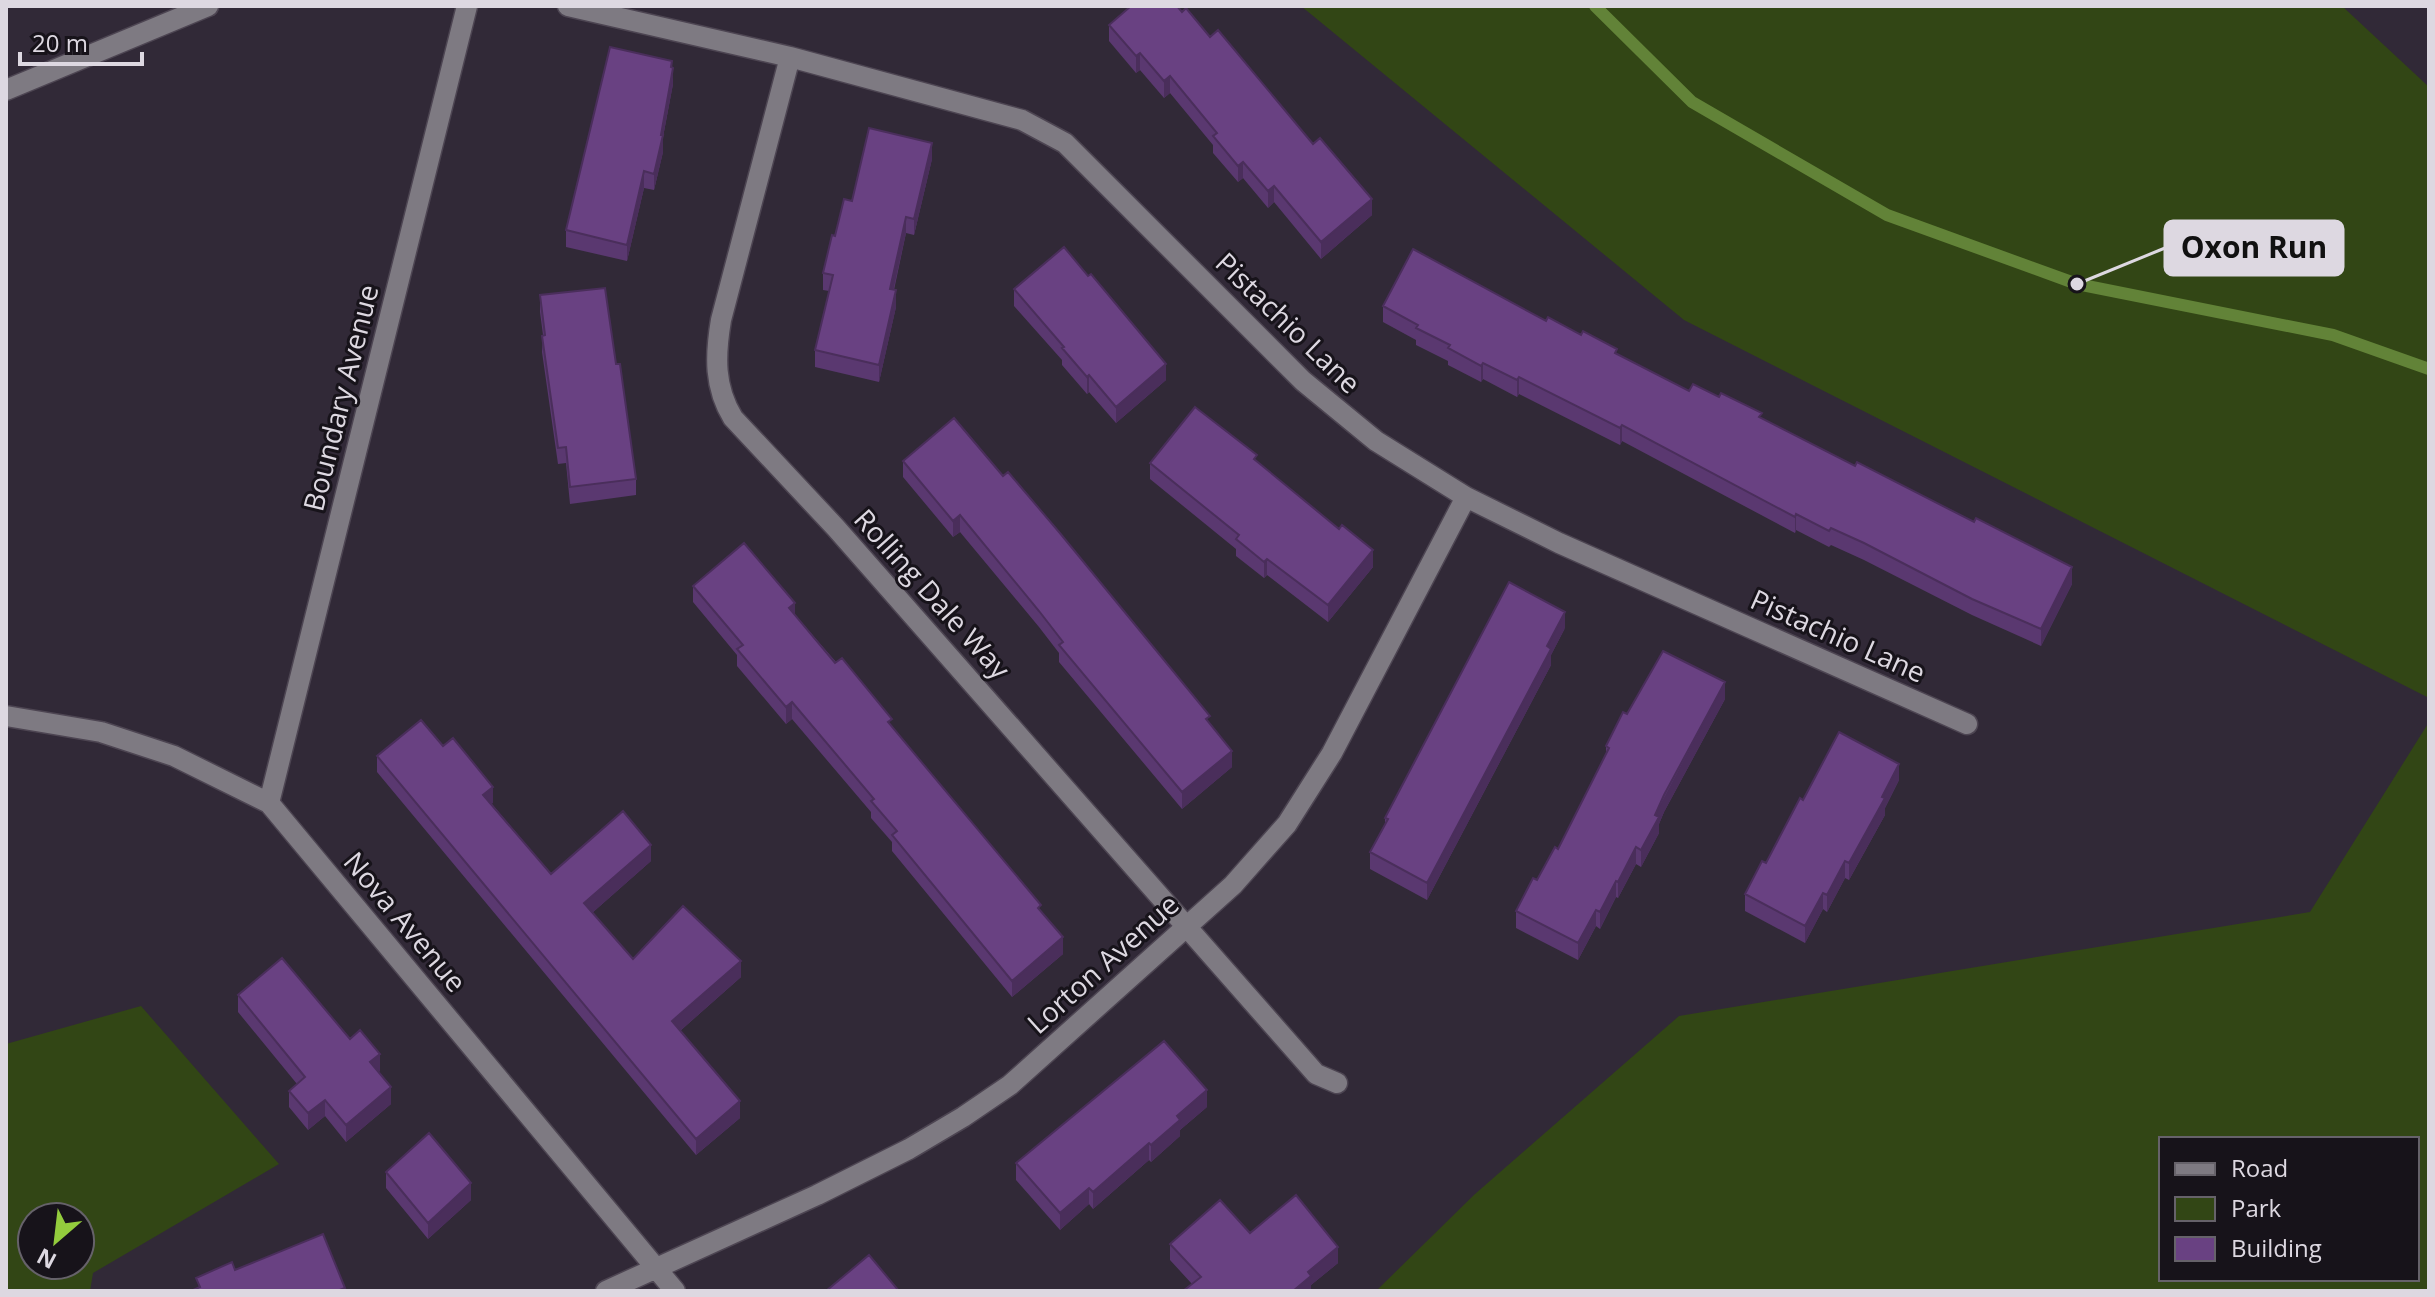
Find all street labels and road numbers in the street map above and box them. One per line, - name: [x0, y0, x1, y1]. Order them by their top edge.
- street label: Pistachio Lane: [1208, 243, 1369, 401]
- street label: Boundary Avenue: [294, 281, 387, 515]
- street label: Rolling Dale Way: [846, 500, 1020, 687]
- street label: Pistachio Lane: [1745, 580, 1932, 691]
- street label: Nova Avenue: [336, 843, 476, 1000]
- street label: Lorton Avenue: [1018, 885, 1186, 1041]

